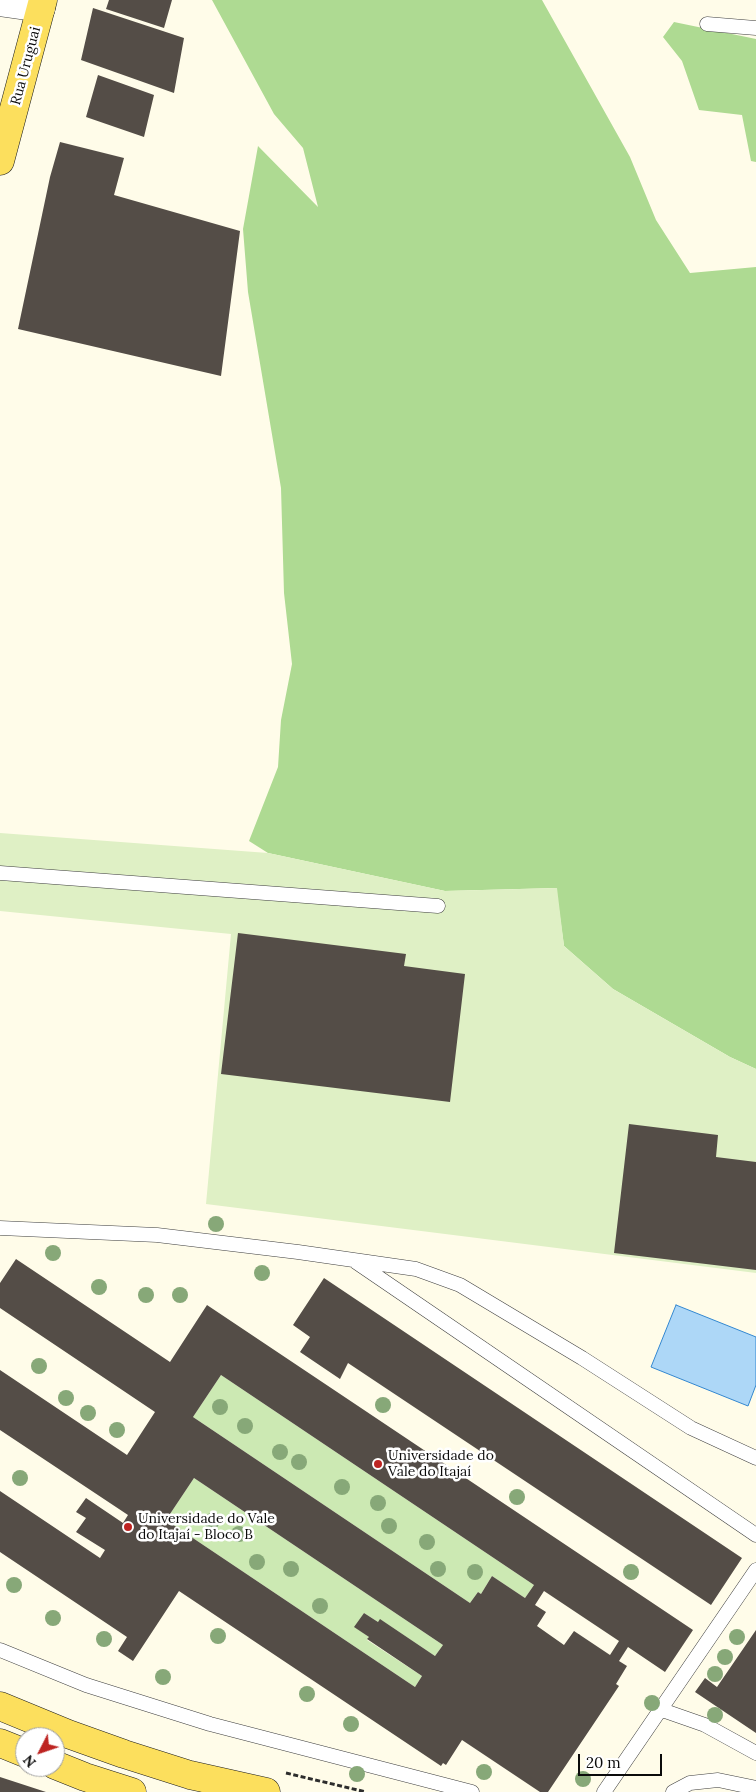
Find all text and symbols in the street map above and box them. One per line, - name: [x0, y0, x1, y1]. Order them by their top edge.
- street label: Rua Uruguai: [7, 25, 45, 107]
- place label: Universidade do Vale do Itajaí: [388, 1448, 494, 1480]
- marker: Universidade do Vale do Itajaí: [372, 1458, 384, 1470]
- place label: Universidade do Vale do Itajaí - Bloco B: [138, 1511, 275, 1544]
- marker: Universidade do Vale do Itajaí - Bloco B: [122, 1521, 134, 1533]
- north arrow: [15, 1727, 65, 1777]
- scale bar: [581, 1744, 665, 1776]
- text: N: [19, 1751, 40, 1771]
- text: 20 m: [586, 1753, 621, 1772]

